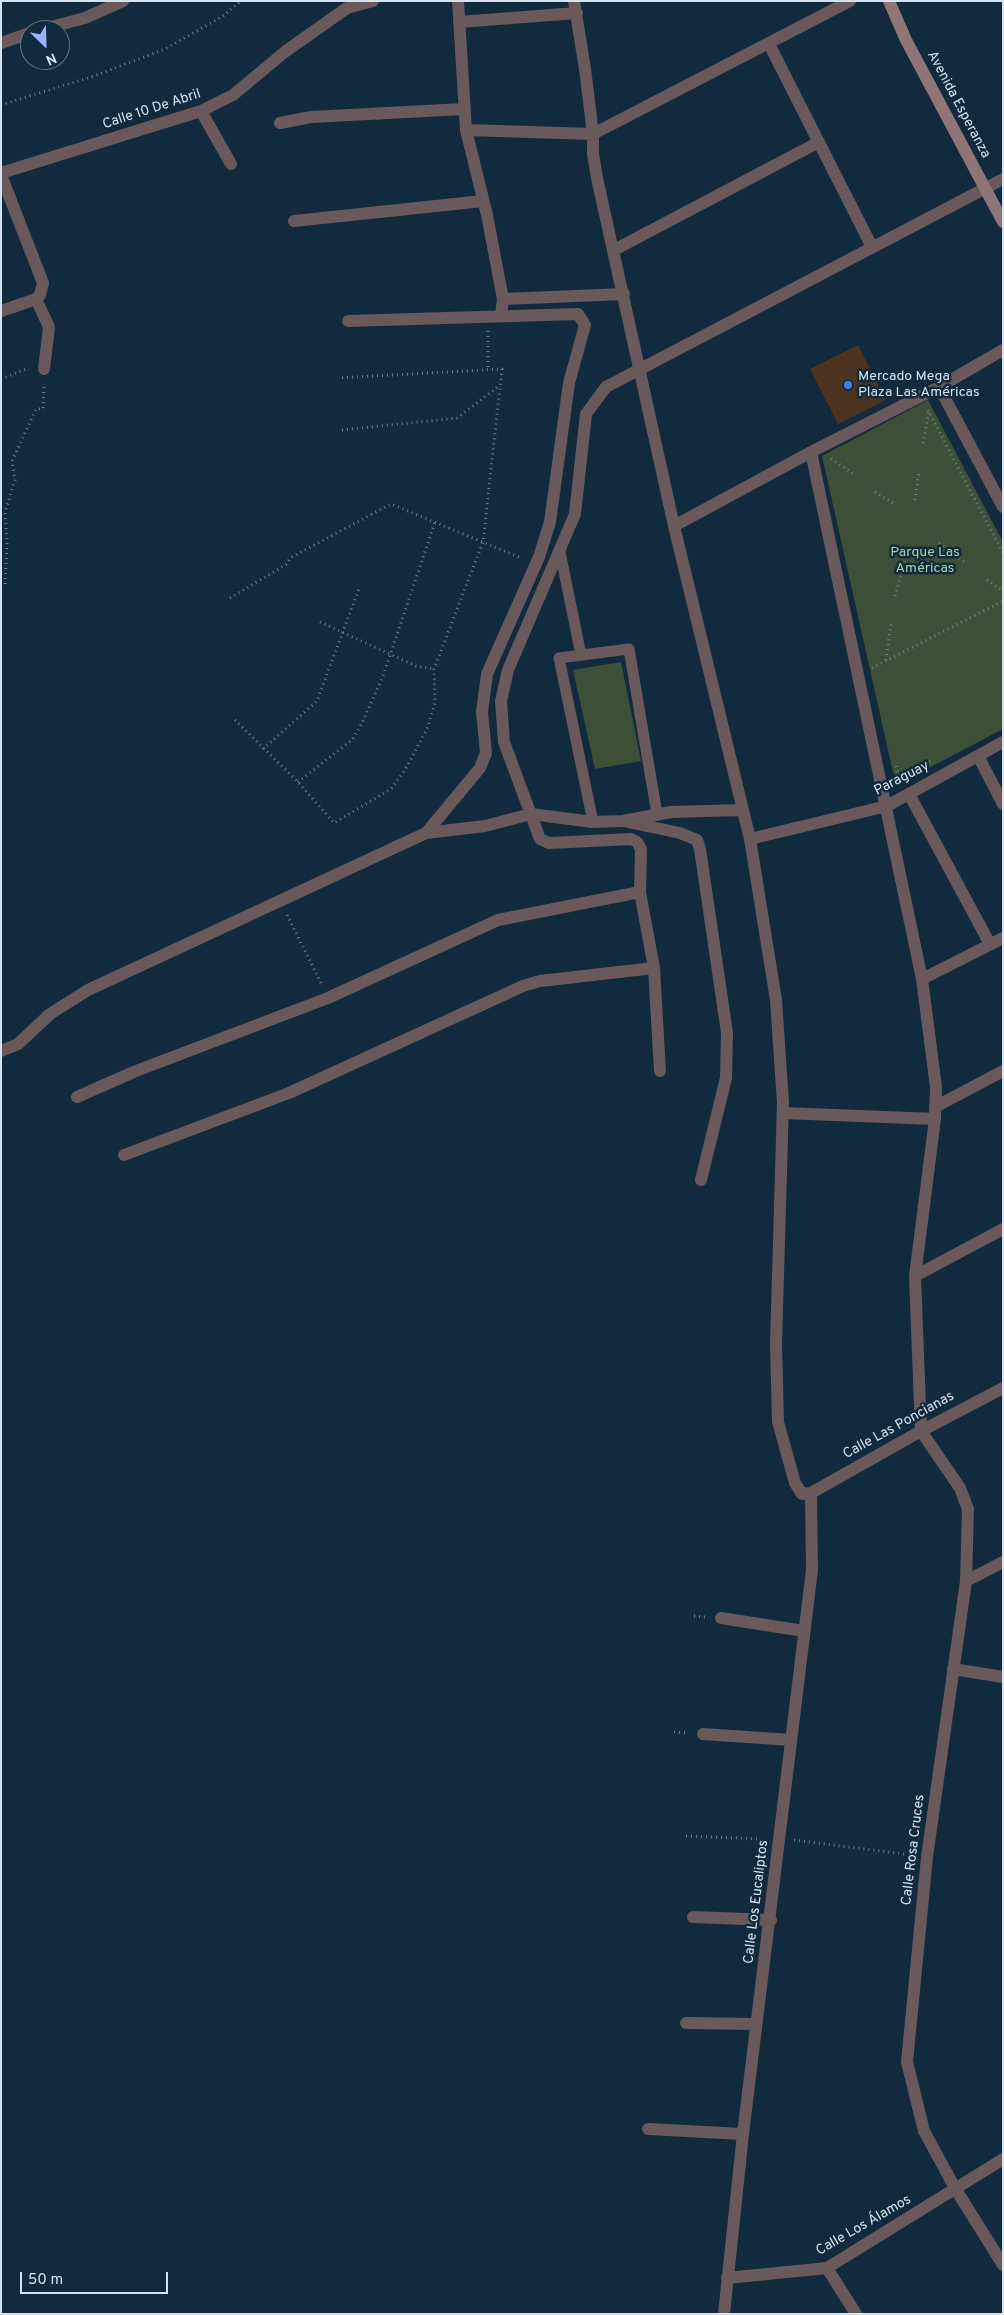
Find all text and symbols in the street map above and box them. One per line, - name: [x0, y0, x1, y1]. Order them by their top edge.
- north arrow: [20, 20, 70, 70]
- text: N: [43, 48, 59, 68]
- street label: Avenida Esperanza: [923, 48, 993, 162]
- street label: Calle 10 De Abril: [101, 86, 203, 134]
- place label: Mercado Mega Plaza Las Américas: [858, 369, 979, 402]
- marker: Mercado Mega Plaza Las Américas: [842, 379, 854, 391]
- park label: Parque Las Américas: [890, 545, 960, 578]
- street label: Paraguay: [872, 758, 932, 800]
- street label: Calle Las Poncianas: [841, 1389, 957, 1463]
- street label: Calle Rosa Cruces: [899, 1794, 929, 1906]
- street label: Calle Los Eucaliptos: [741, 1839, 773, 1965]
- street label: Calle Los Álamos: [813, 2192, 915, 2260]
- scale bar: [22, 2262, 170, 2294]
- text: 50 m: [28, 2271, 63, 2290]

